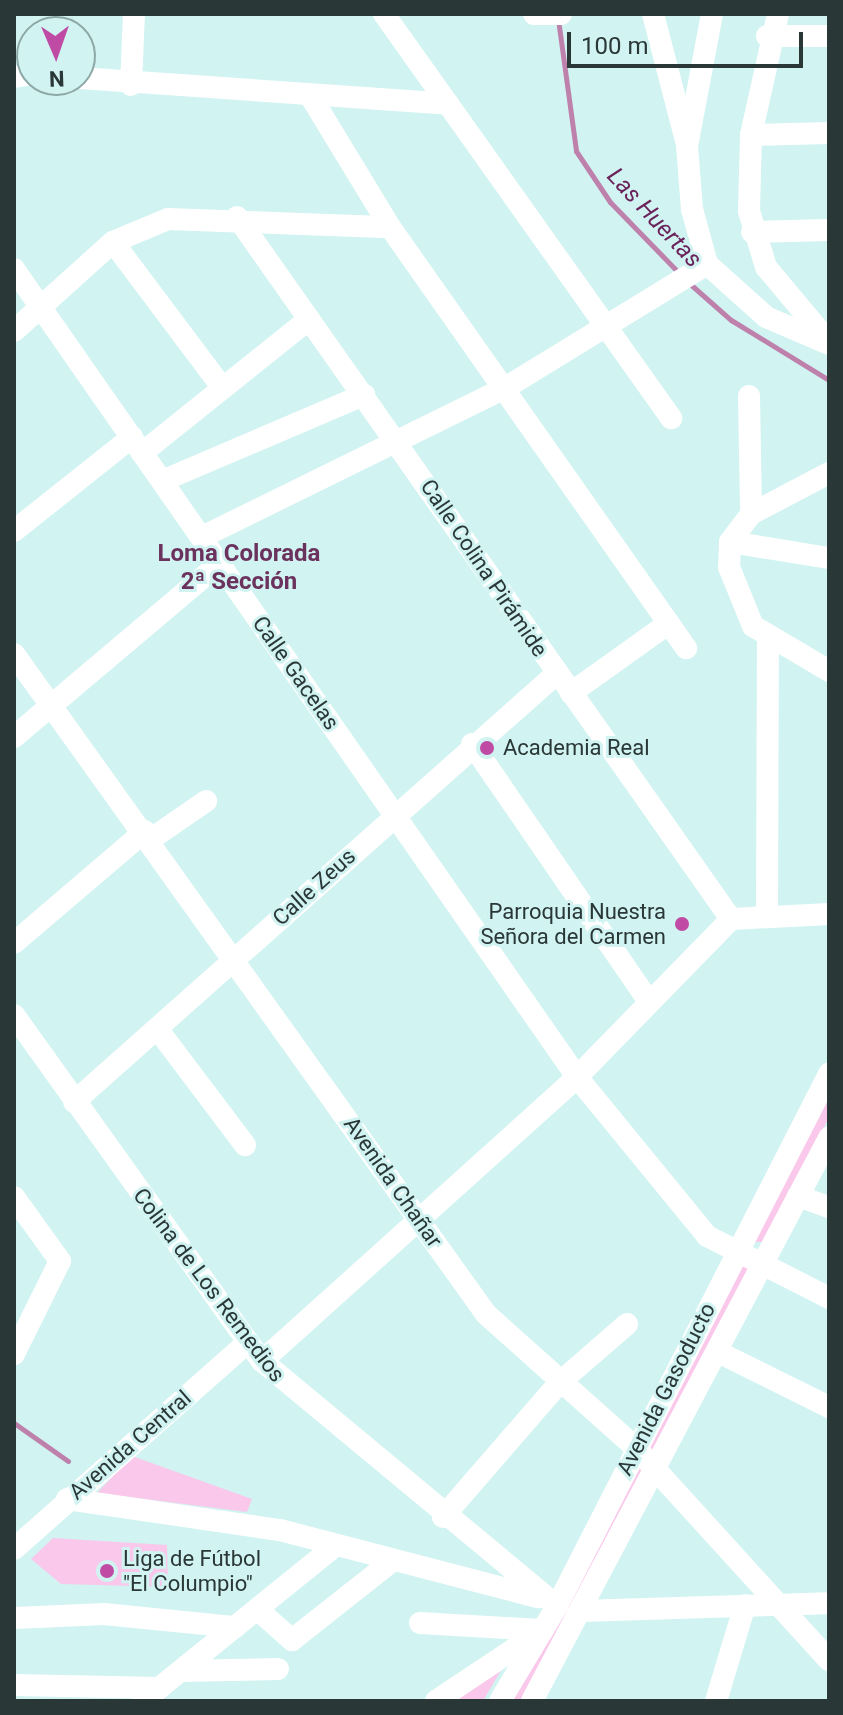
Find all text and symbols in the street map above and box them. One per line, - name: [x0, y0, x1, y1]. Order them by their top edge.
- north arrow: [16, 16, 96, 96]
- scale bar: [571, 16, 807, 66]
- text: 100 m: [581, 32, 648, 60]
- text: N: [49, 66, 65, 91]
- water label: Las Huertas: [601, 162, 707, 274]
- street label: Calle Colina Pirámide: [415, 474, 553, 662]
- district label: Loma Colorada 2ª Sección: [158, 540, 320, 596]
- street label: Calle Gacelas: [247, 611, 345, 735]
- place label: Academia Real: [503, 735, 650, 761]
- marker: Academia Real: [478, 739, 496, 757]
- street label: Calle Zeus: [267, 843, 361, 931]
- place label: Parroquia Nuestra Señora del Carmen: [480, 898, 666, 950]
- marker: Parroquia Nuestra Señora del Carmen: [673, 915, 691, 933]
- street label: Avenida Chañar: [338, 1112, 448, 1252]
- street label: Colina de Los Remedios: [128, 1183, 290, 1387]
- street label: Avenida Gasoducto: [611, 1298, 721, 1480]
- street label: Avenida Central: [64, 1385, 196, 1505]
- place label: Liga de Fútbol "El Columpio": [123, 1545, 261, 1596]
- marker: Liga de Fútbol "El Columpio": [98, 1562, 116, 1580]

